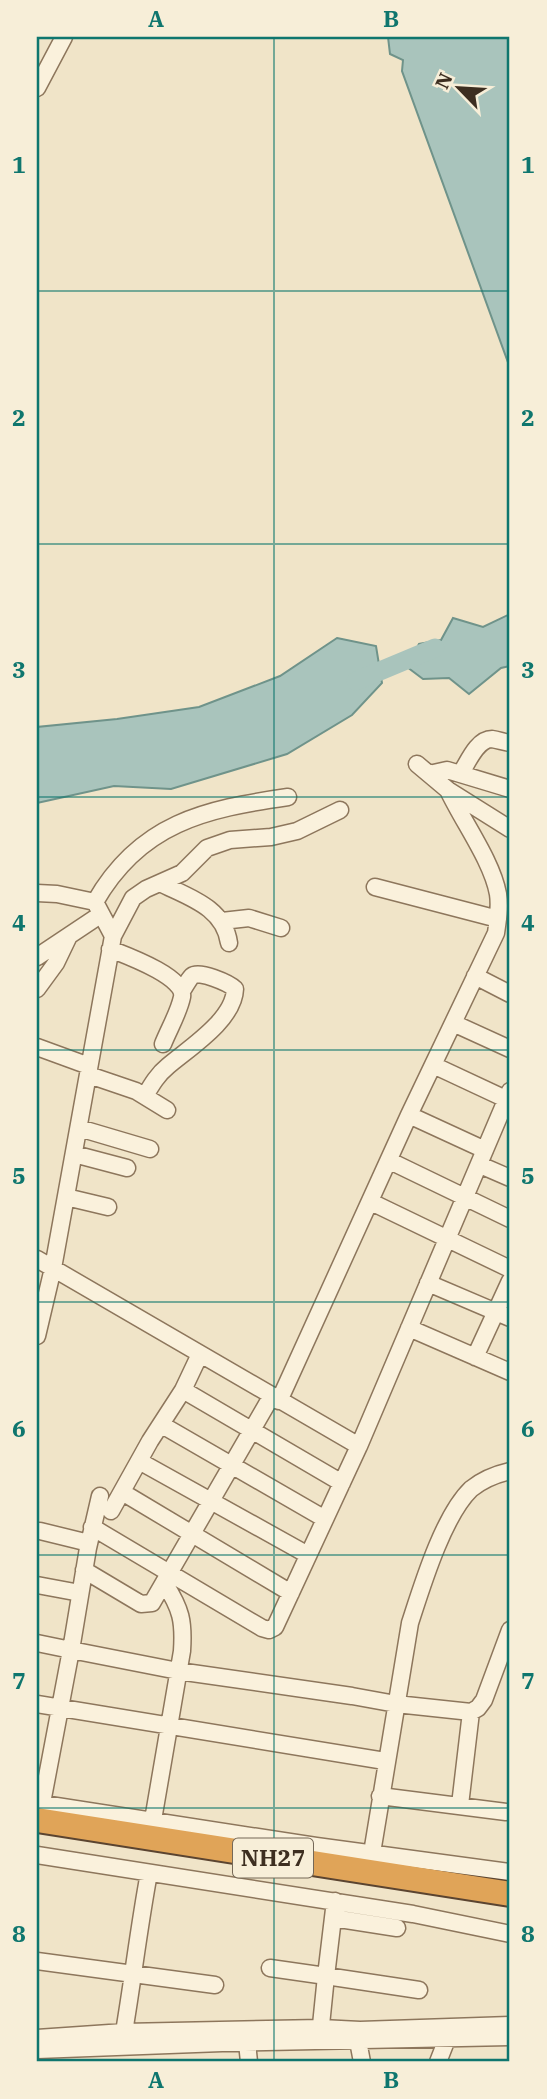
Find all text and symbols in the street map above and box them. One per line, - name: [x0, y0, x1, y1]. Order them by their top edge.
- text: A: [148, 3, 164, 33]
- text: B: [383, 3, 399, 33]
- north arrow: [424, 52, 494, 122]
- text: N: [430, 69, 458, 93]
- text: 1: [12, 149, 26, 179]
- text: 1: [521, 149, 535, 179]
- text: 2: [12, 402, 26, 432]
- text: 2: [521, 402, 535, 432]
- text: 3: [12, 654, 26, 684]
- text: 3: [521, 654, 535, 684]
- text: 4: [12, 907, 26, 937]
- text: 4: [521, 907, 535, 937]
- text: 5: [12, 1160, 26, 1190]
- text: 5: [521, 1160, 535, 1190]
- text: 6: [12, 1413, 26, 1443]
- text: 6: [521, 1413, 535, 1443]
- text: 7: [12, 1665, 26, 1695]
- text: 7: [521, 1665, 535, 1695]
- road number: NH27: [233, 1839, 313, 1878]
- text: 8: [12, 1918, 26, 1948]
- text: 8: [521, 1918, 535, 1948]
- text: A: [148, 2064, 164, 2094]
- text: B: [383, 2064, 399, 2094]

